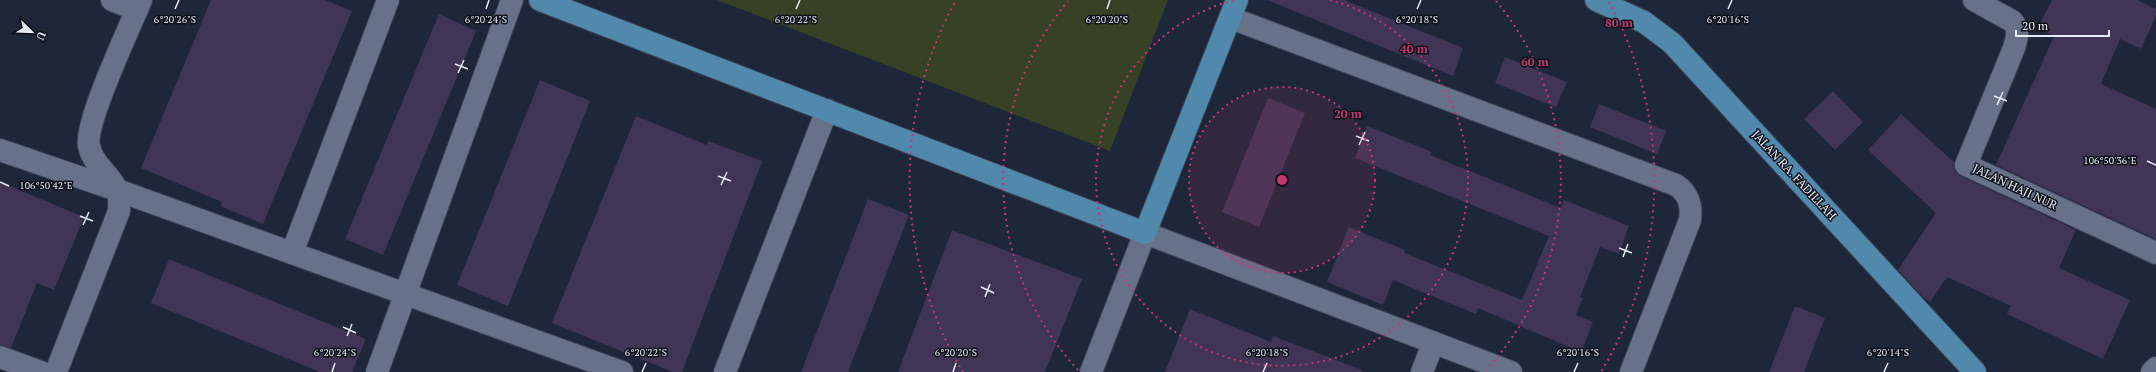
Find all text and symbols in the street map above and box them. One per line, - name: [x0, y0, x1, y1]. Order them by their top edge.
- north arrow: [12, 12, 52, 52]
- scale bar: [2016, 12, 2109, 38]
- text: 6°20'26"S: [154, 13, 196, 26]
- text: 6°20'24"S: [465, 13, 507, 26]
- text: 6°20'22"S: [775, 13, 817, 26]
- text: 6°20'20"S: [1086, 13, 1128, 26]
- text: 6°20'18"S: [1396, 13, 1438, 26]
- text: 6°20'16"S: [1707, 13, 1749, 26]
- text: 80 m: [1605, 15, 1633, 30]
- text: 20 m: [2022, 18, 2049, 33]
- text: U: [33, 30, 49, 42]
- text: 40 m: [1400, 41, 1428, 56]
- text: 60 m: [1521, 54, 1549, 69]
- text: 20 m: [1334, 106, 1362, 121]
- street label: JALAN RA. FADILLAH: [1749, 127, 1840, 223]
- text: 106°50'36"E: [2083, 154, 2137, 167]
- street label: JALAN HAJI NUR: [1971, 160, 2060, 213]
- centre of rings: [1275, 173, 1289, 187]
- text: 106°50'42"E: [19, 179, 73, 192]
- text: 6°20'24"S: [314, 346, 356, 359]
- text: 6°20'22"S: [625, 346, 667, 359]
- text: 6°20'20"S: [935, 346, 977, 359]
- text: 6°20'18"S: [1246, 346, 1288, 359]
- text: 6°20'16"S: [1557, 346, 1599, 359]
- text: 6°20'14"S: [1867, 346, 1909, 359]

